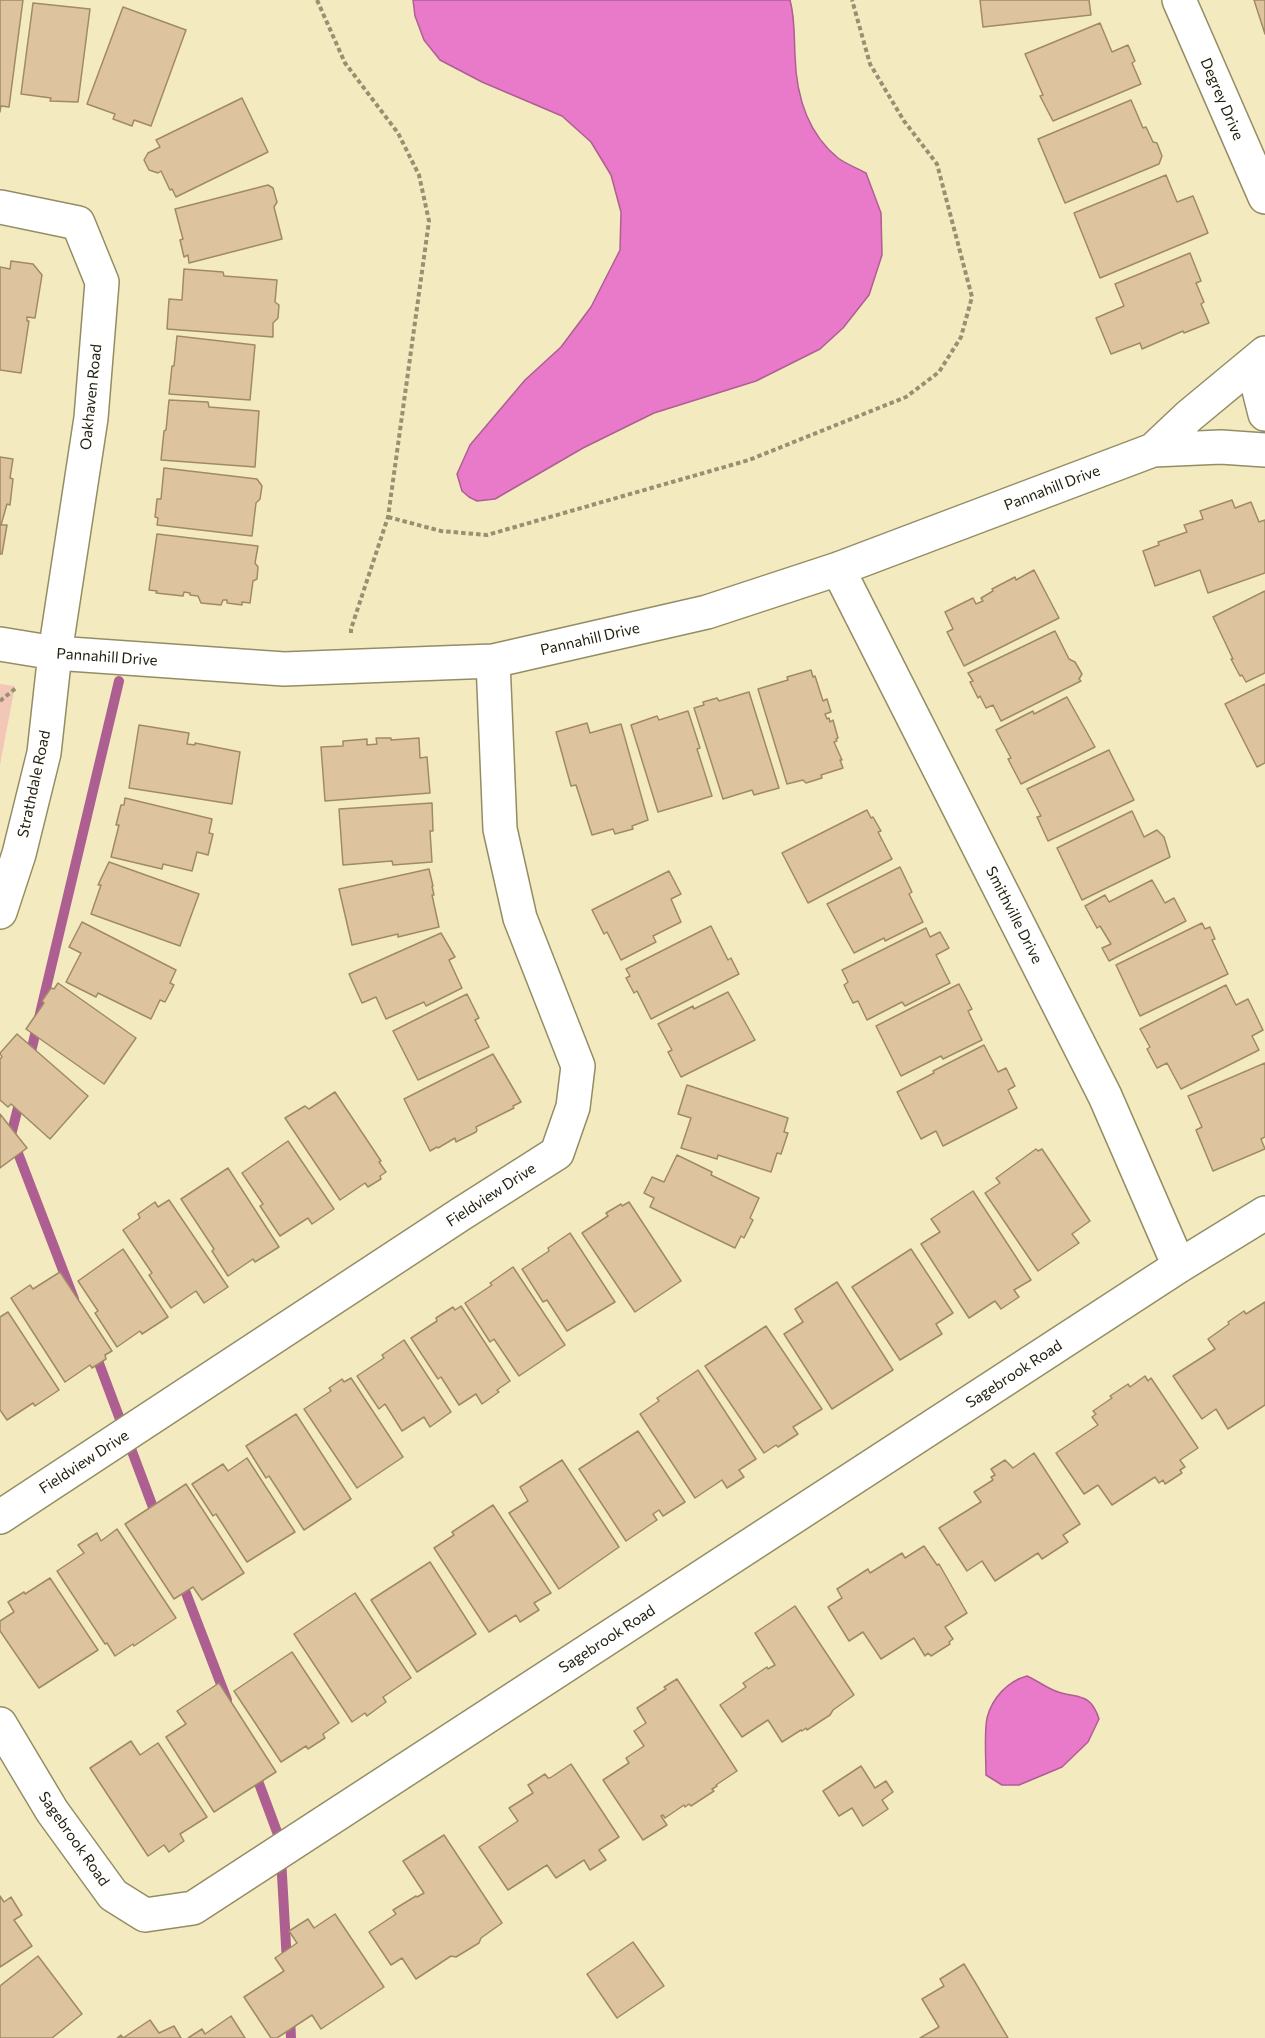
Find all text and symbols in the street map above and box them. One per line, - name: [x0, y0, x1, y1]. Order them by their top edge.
- street label: Degrey Drive: [1197, 55, 1247, 143]
- street label: Oakhaven Road: [76, 343, 106, 451]
- street label: Pannahill Drive: [1001, 461, 1103, 515]
- street label: Pannahill Drive: [539, 619, 641, 659]
- street label: Pannahill Drive: [56, 644, 158, 670]
- street label: Strathdale Road: [14, 729, 54, 839]
- street label: Smithville Drive: [982, 863, 1046, 967]
- street label: Fieldview Drive: [443, 1159, 539, 1231]
- street label: Sagebrook Road: [963, 1336, 1065, 1412]
- street label: Fieldview Drive: [36, 1426, 132, 1498]
- street label: Sagebrook Road: [556, 1601, 658, 1677]
- street label: Sagebrook Road: [35, 1788, 113, 1890]

